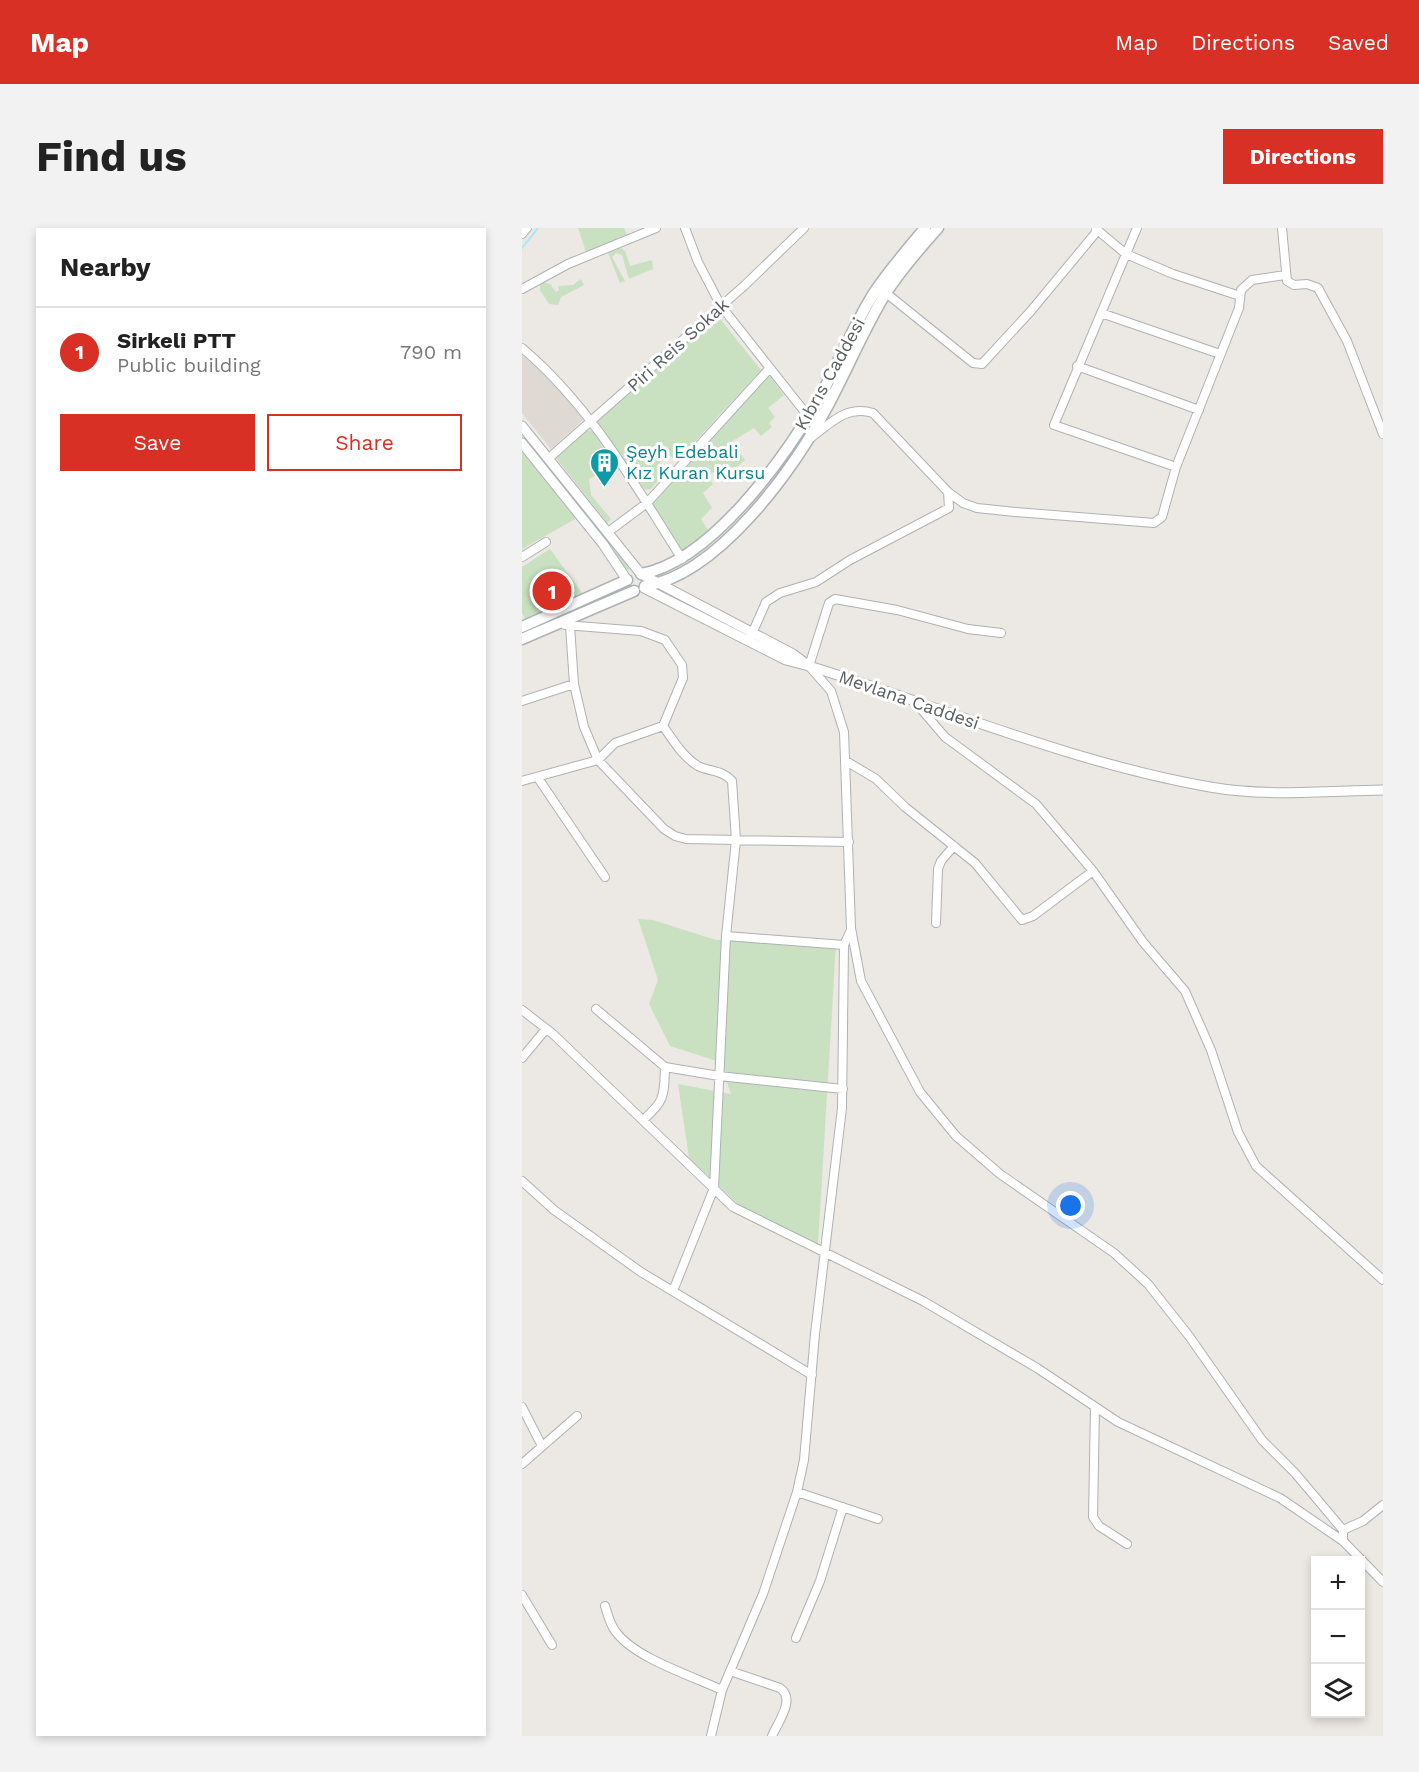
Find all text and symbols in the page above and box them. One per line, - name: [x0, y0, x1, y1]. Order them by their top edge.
- text: Map: [30, 26, 89, 59]
- text: Map: [1115, 30, 1158, 55]
- text: Directions: [1191, 30, 1295, 55]
- text: Saved: [1328, 30, 1389, 55]
- button: Directions: [1223, 129, 1383, 184]
- text: Find us: [36, 132, 187, 181]
- text: Nearby: [60, 252, 151, 282]
- street label: Piri Reis Sokak: [623, 294, 733, 396]
- street label: Kıbrıs Caddesi: [790, 314, 869, 434]
- text: Sirkeli PTT: [117, 328, 236, 353]
- text: 1: [75, 340, 84, 364]
- text: 790 m: [400, 340, 462, 364]
- text: Public building: [117, 353, 261, 377]
- button: Save: [60, 414, 255, 471]
- button: Share: [267, 414, 462, 471]
- place label: Şeyh Edebali Kız Kuran Kursu: [626, 441, 765, 483]
- building icon: Şeyh Edebali Kız Kuran Kursu: [589, 446, 621, 488]
- pin: 1: [532, 568, 572, 614]
- street label: Mevlana Caddesi: [836, 666, 982, 733]
- your location: [1056, 1191, 1085, 1220]
- map controls: [1311, 1556, 1365, 1718]
- button: +: [1311, 1556, 1365, 1610]
- button: −: [1311, 1610, 1365, 1664]
- button: layers: [1311, 1664, 1365, 1718]

